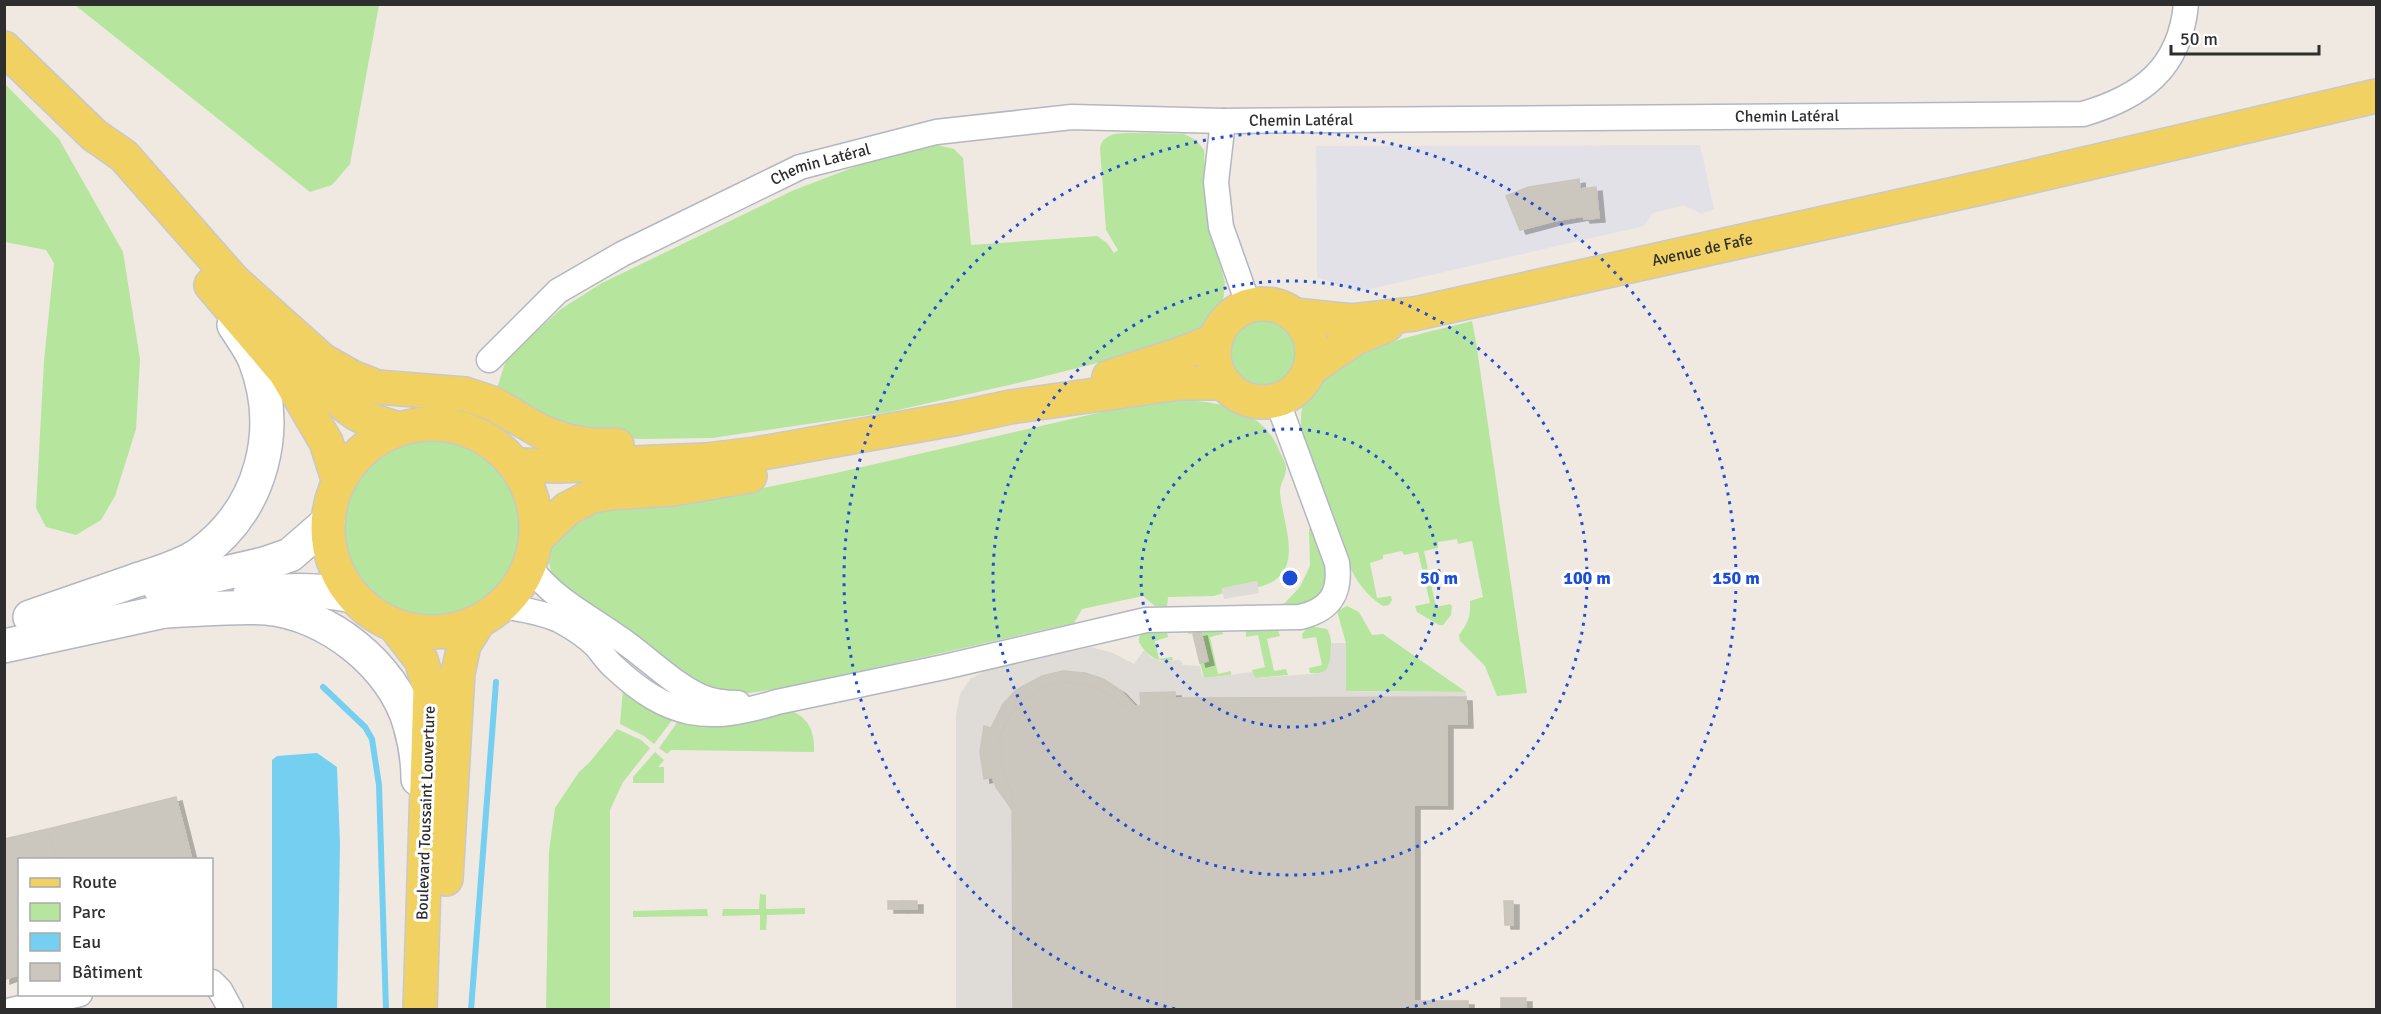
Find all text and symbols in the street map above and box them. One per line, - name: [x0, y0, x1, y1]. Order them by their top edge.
- scale bar: [2171, 18, 2320, 56]
- text: 50 m: [2180, 28, 2218, 50]
- street label: Chemin Latéral: [1735, 106, 1839, 127]
- street label: Chemin Latéral: [1249, 110, 1353, 131]
- street label: Chemin Latéral: [767, 139, 873, 190]
- street label: Avenue de Fafe: [1650, 229, 1755, 271]
- text: 50 m: [1420, 567, 1458, 589]
- text: 100 m: [1563, 567, 1611, 589]
- text: 150 m: [1712, 567, 1760, 589]
- centre of rings: [1280, 568, 1300, 588]
- street label: Boulevard Toussaint Louverture: [412, 706, 440, 920]
- legend: [18, 858, 213, 996]
- text: Route: [72, 871, 117, 893]
- text: Parc: [72, 901, 106, 923]
- text: Eau: [72, 931, 101, 953]
- text: Bâtiment: [72, 961, 143, 983]

